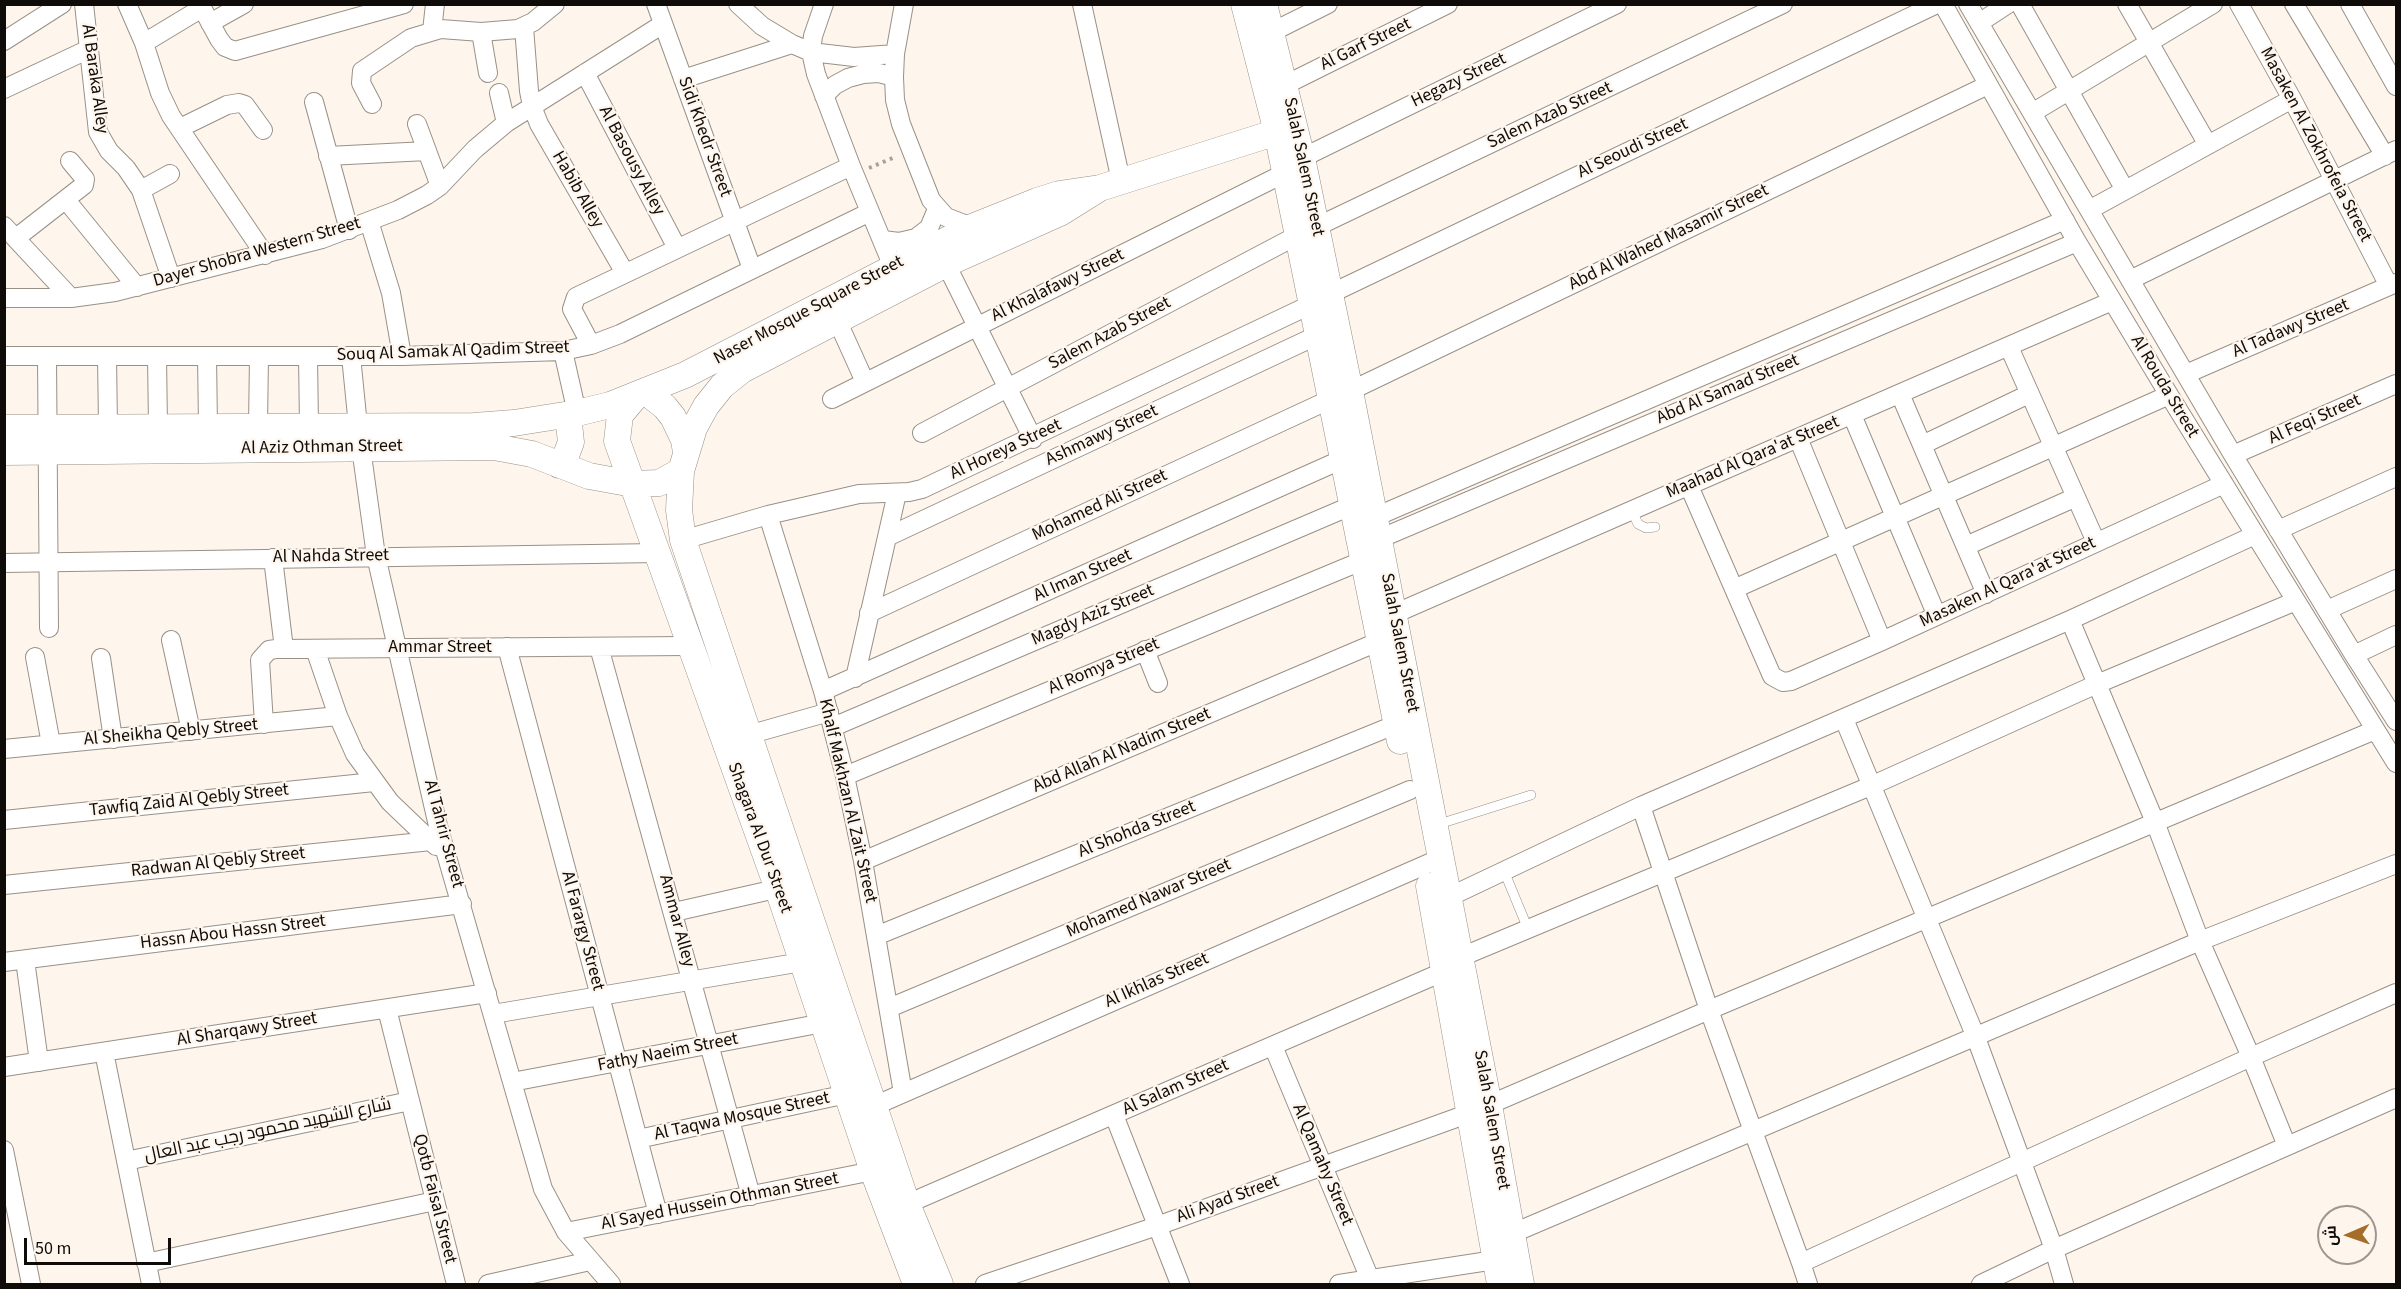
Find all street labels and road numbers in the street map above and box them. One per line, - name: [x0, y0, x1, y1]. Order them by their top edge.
- street label: Al Garf Street: [1317, 14, 1415, 76]
- street label: Al Baraka Alley: [76, 23, 112, 135]
- street label: Masaken Al Zokhrofeia Street: [2254, 44, 2376, 246]
- street label: Hegazy Street: [1408, 49, 1510, 113]
- street label: Sidi Khedr Street: [672, 74, 736, 200]
- street label: Salem Azab Street: [1484, 78, 1616, 154]
- street label: Salah Salem Street: [1278, 96, 1328, 238]
- street label: Al Basousy Alley: [593, 103, 669, 219]
- street label: Al Seoudi Street: [1574, 114, 1692, 184]
- street label: Habib Alley: [546, 148, 608, 232]
- street label: Abd Al Wahed Masamir Street: [1566, 180, 1772, 296]
- street label: Dayer Shobra Western Street: [151, 213, 363, 293]
- street label: Al Khalafawy Street: [988, 245, 1128, 327]
- street label: Naser Mosque Square Street: [710, 252, 908, 370]
- street label: Salem Azab Street: [1045, 293, 1175, 375]
- street label: Al Tadawy Street: [2229, 295, 2353, 363]
- street label: Al Rouda Street: [2125, 332, 2203, 442]
- street label: Souq Al Samak Al Qadim Street: [336, 337, 570, 367]
- street label: Abd Al Samad Street: [1654, 350, 1802, 430]
- street label: Al Feqi Street: [2266, 390, 2364, 450]
- street label: Ashmawy Street: [1042, 401, 1162, 471]
- street label: Maahad Al Qara'at Street: [1663, 412, 1843, 504]
- street label: Al Horeya Street: [947, 415, 1065, 485]
- street label: Al Aziz Othman Street: [241, 436, 403, 460]
- street label: Mohamed Ali Street: [1029, 465, 1171, 547]
- street label: Masaken Al Qara'at Street: [1917, 533, 2099, 633]
- street label: Al Nahda Street: [273, 545, 389, 569]
- street label: Al Iman Street: [1031, 545, 1135, 607]
- street label: Salah Salem Street: [1375, 571, 1423, 715]
- street label: Magdy Aziz Street: [1028, 580, 1158, 652]
- street label: Al Romya Street: [1045, 634, 1163, 700]
- street label: Ammar Street: [388, 637, 492, 659]
- street label: Khalf Makhzan Al Zait Street: [813, 697, 881, 905]
- street label: Abd Allah Al Nadim Street: [1030, 704, 1214, 798]
- street label: Al Sheikha Qebly Street: [83, 715, 259, 751]
- street label: Shagara Al Dur Street: [722, 760, 796, 916]
- street label: Al Tahrir Street: [418, 778, 468, 890]
- street label: Tawfiq Zaid Al Qebly Street: [88, 780, 290, 822]
- street label: Al Shohda Street: [1075, 797, 1199, 863]
- street label: Radwan Al Qebly Street: [130, 843, 306, 883]
- street label: Mohamed Nawar Street: [1063, 855, 1235, 943]
- street label: Al Farargy Street: [556, 869, 608, 993]
- street label: Ammar Alley: [653, 872, 699, 970]
- street label: Hassn Abou Hassn Street: [139, 911, 327, 955]
- street label: Al Ikhlas Street: [1102, 948, 1212, 1014]
- street label: Al Sharqawy Street: [175, 1008, 319, 1052]
- street label: Fathy Naeim Street: [596, 1029, 740, 1077]
- street label: Salah Salem Street: [1468, 1048, 1514, 1192]
- street label: Al Salam Street: [1120, 1055, 1232, 1121]
- street label: Al Taqwa Mosque Street: [652, 1088, 832, 1146]
- street label: شارع الشهيد محمود رجب عبد العال: [142, 1094, 394, 1168]
- street label: Al Qamahy Street: [1287, 1101, 1357, 1229]
- street label: Qotb Faisal Street: [407, 1132, 461, 1266]
- street label: Al Sayed Hussein Othman Street: [600, 1168, 840, 1236]
- street label: Ali Ayad Street: [1174, 1171, 1282, 1229]

